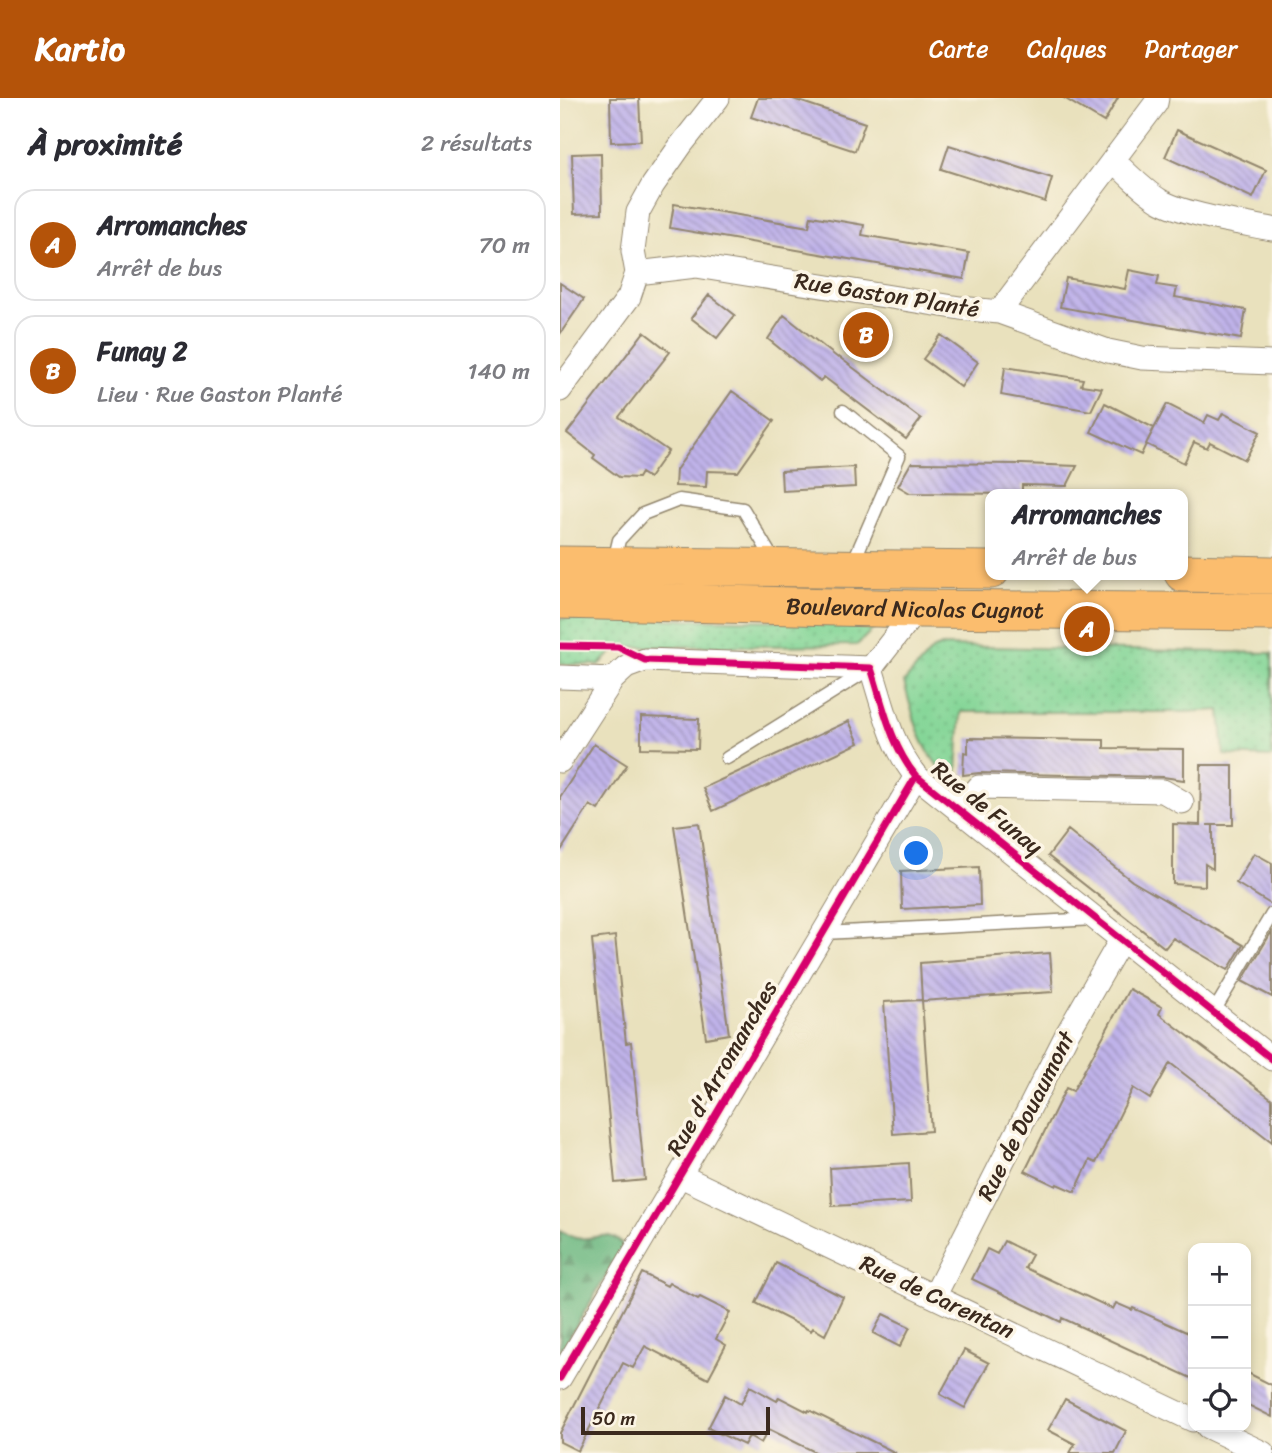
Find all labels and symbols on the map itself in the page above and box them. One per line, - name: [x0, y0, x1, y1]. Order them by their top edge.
- street label: Rue Gaston Planté: [792, 260, 982, 330]
- pin: B: [843, 309, 889, 361]
- street label: Boulevard Nicolas Cugnot: [785, 585, 1044, 631]
- pin: A: [1064, 603, 1110, 655]
- street label: Rue de Funay: [922, 750, 1052, 866]
- your location: [899, 836, 933, 870]
- street label: Rue d'Arromanches: [655, 972, 789, 1164]
- street label: Rue de Douaumont: [966, 1022, 1087, 1208]
- street label: Rue de Carentan: [853, 1243, 1021, 1351]
- scale bar: [581, 1404, 770, 1436]

